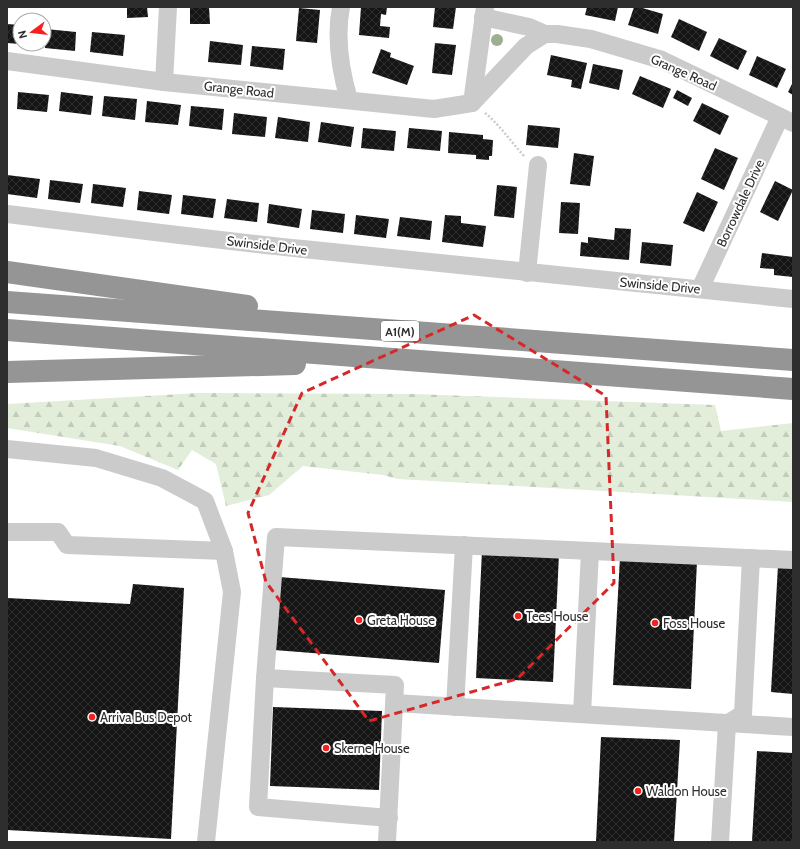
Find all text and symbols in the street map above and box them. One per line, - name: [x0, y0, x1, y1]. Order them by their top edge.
- north arrow: [12, 12, 52, 52]
- text: N: [15, 29, 30, 40]
- street label: Grange Road: [649, 50, 719, 94]
- street label: Grange Road: [203, 77, 275, 101]
- street label: Borrowdale Drive: [713, 156, 767, 249]
- street label: Swinside Drive: [226, 232, 308, 258]
- street label: Swinside Drive: [619, 274, 701, 297]
- road number: A1(M): [381, 321, 419, 341]
- place label: Tees House: [526, 608, 589, 624]
- marker: Tees House: [513, 611, 523, 621]
- place label: Greta House: [367, 612, 435, 628]
- marker: Greta House: [354, 615, 364, 625]
- place label: Foss House: [663, 615, 725, 631]
- marker: Foss House: [650, 618, 660, 628]
- place label: Arriva Bus Depot: [100, 709, 193, 725]
- marker: Arriva Bus Depot: [87, 712, 97, 722]
- place label: Skerne House: [334, 740, 410, 756]
- marker: Skerne House: [321, 743, 331, 753]
- place label: Waldon House: [646, 783, 727, 799]
- marker: Waldon House: [633, 786, 643, 796]

